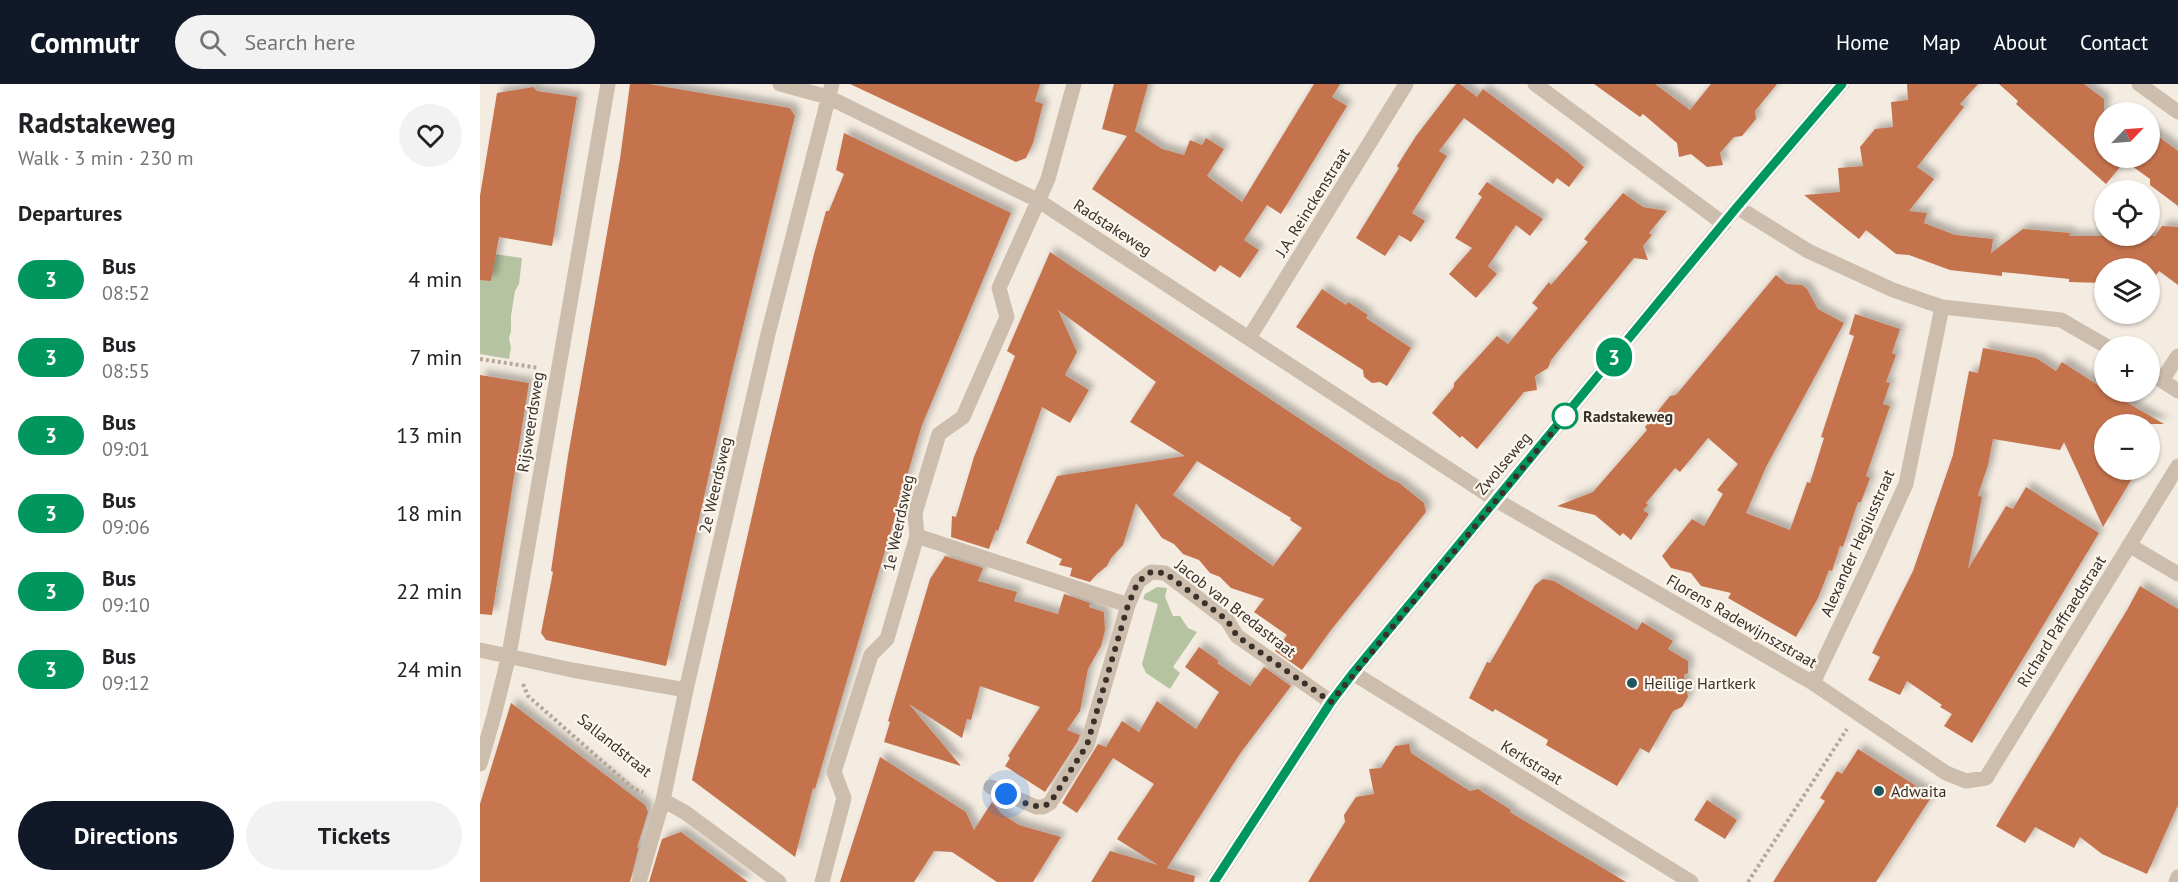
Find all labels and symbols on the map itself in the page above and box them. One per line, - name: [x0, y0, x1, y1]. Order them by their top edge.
- north arrow: [2094, 102, 2160, 168]
- street label: J.A. Reinckenstraat: [1270, 143, 1354, 261]
- street label: Radstakeweg: [1070, 194, 1156, 260]
- line badge: 3: [1594, 338, 1634, 376]
- street label: Rijsweerdsweg: [512, 370, 548, 474]
- marker: Radstakeweg: [1552, 403, 1578, 429]
- place label: Radstakeweg: [1583, 406, 1673, 426]
- street label: Zwolseweg: [1471, 428, 1535, 498]
- street label: 2e Weerdsweg: [694, 435, 736, 535]
- street label: Alexander Hegiusstraat: [1816, 466, 1899, 620]
- street label: 1e Weerdsweg: [878, 473, 918, 573]
- street label: Richard Paffraedstraat: [2012, 551, 2110, 691]
- street label: Jacob van Bredastraat: [1171, 554, 1301, 662]
- street label: Florens Radewijnszstraat: [1663, 570, 1821, 673]
- place label: Heilige Hartkerk: [1644, 673, 1756, 693]
- marker: Heilige Hartkerk: [1625, 676, 1639, 690]
- street label: Sallandstraat: [574, 709, 657, 781]
- street label: Kerkstraat: [1497, 735, 1567, 789]
- your location: [991, 779, 1021, 809]
- place label: Adwaita: [1891, 781, 1946, 801]
- marker: Adwaita: [1872, 784, 1886, 798]

